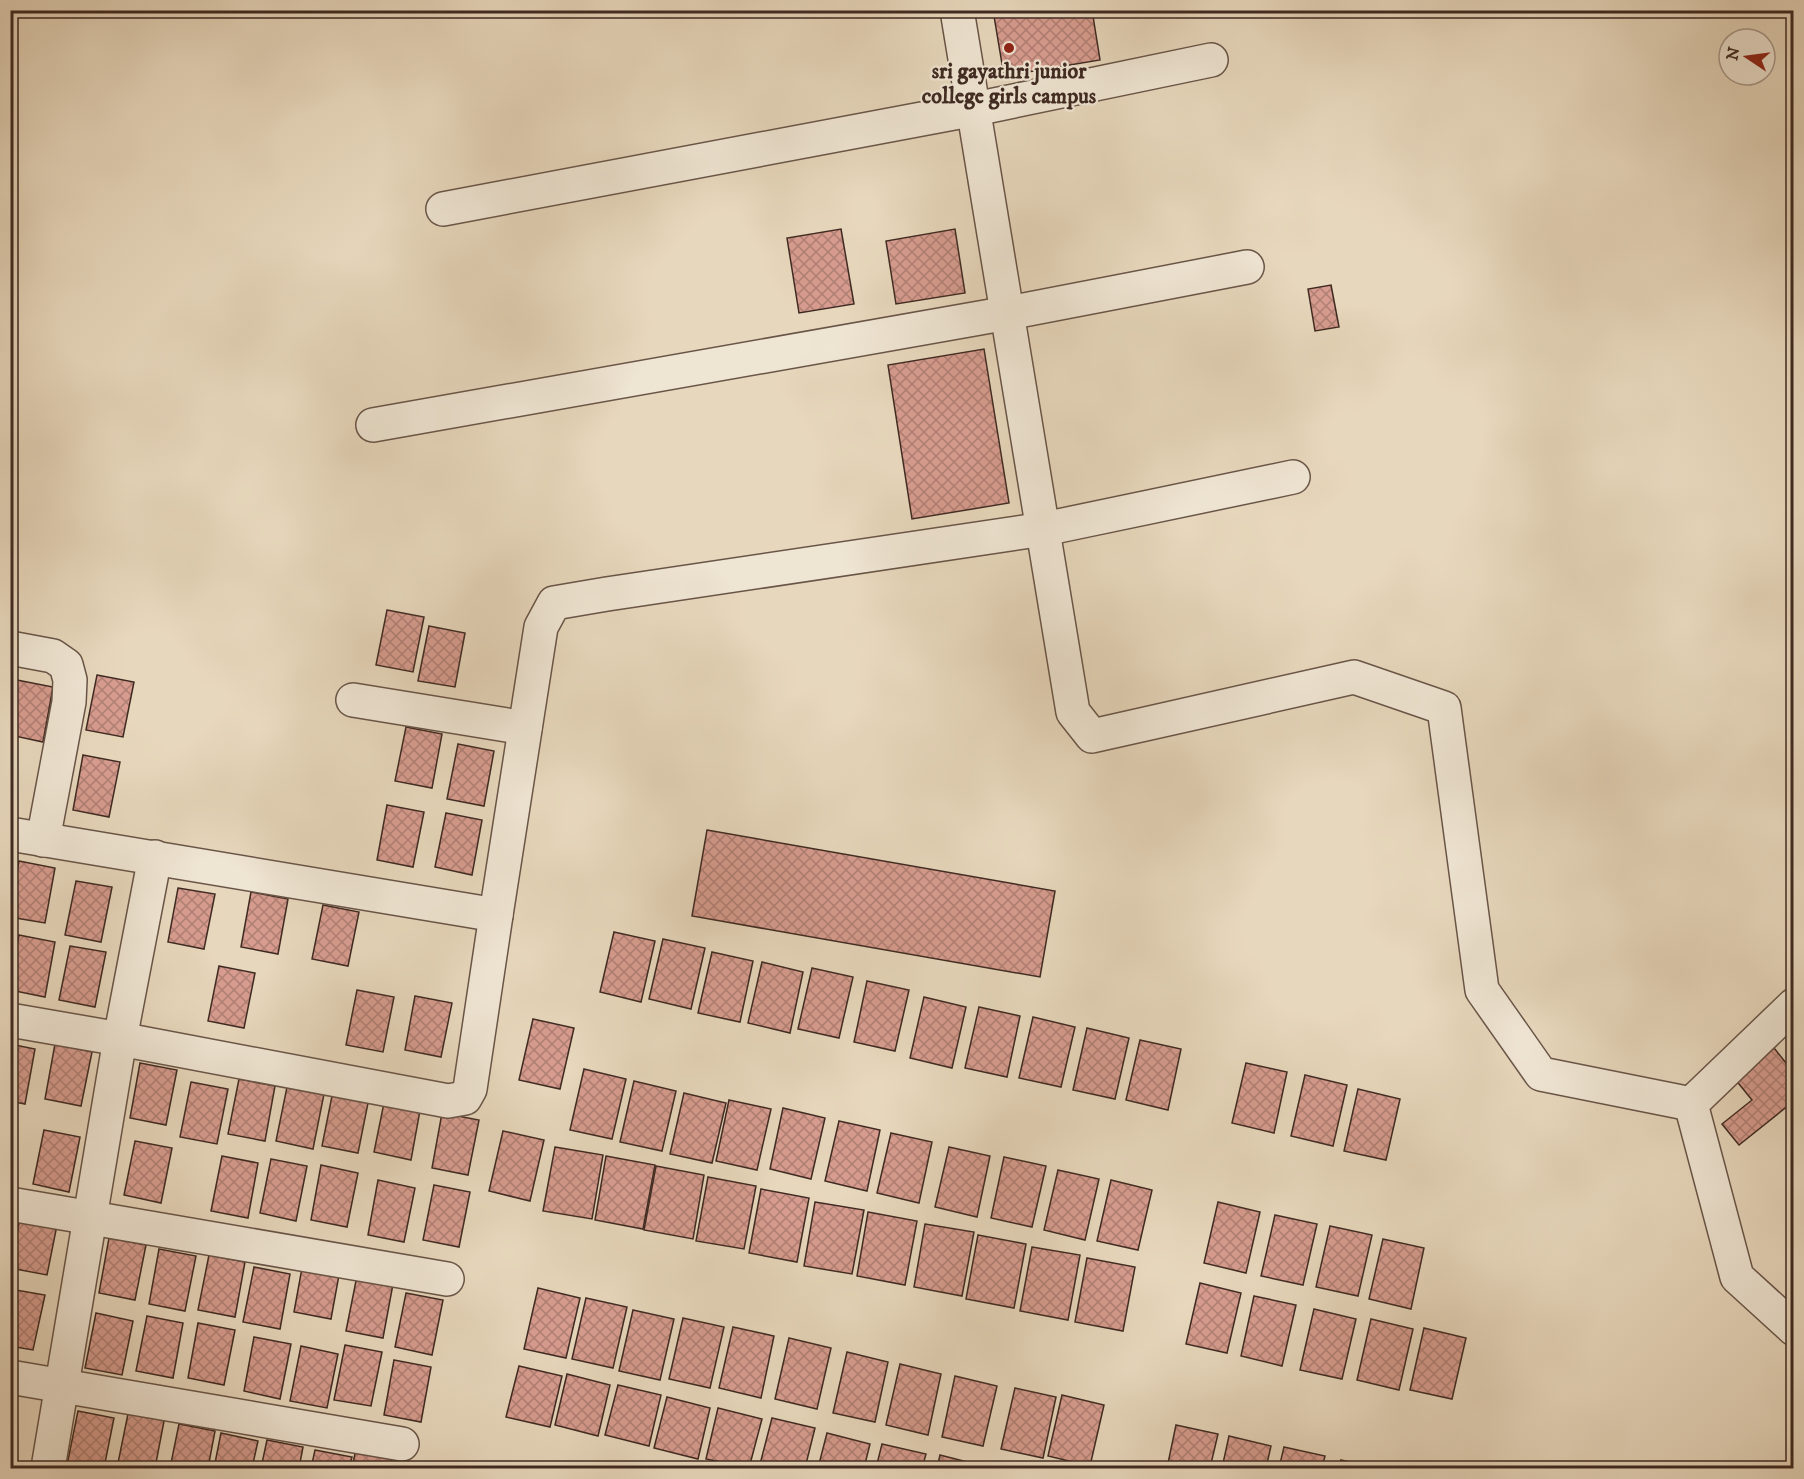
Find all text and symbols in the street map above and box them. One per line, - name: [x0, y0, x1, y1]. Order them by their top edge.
- north arrow: [1717, 27, 1777, 87]
- marker: sri gayathri junior college girls campus: [1002, 41, 1016, 55]
- text: N: [1722, 45, 1745, 63]
- place label: sri gayathri junior college girls campus: [922, 58, 1097, 110]

